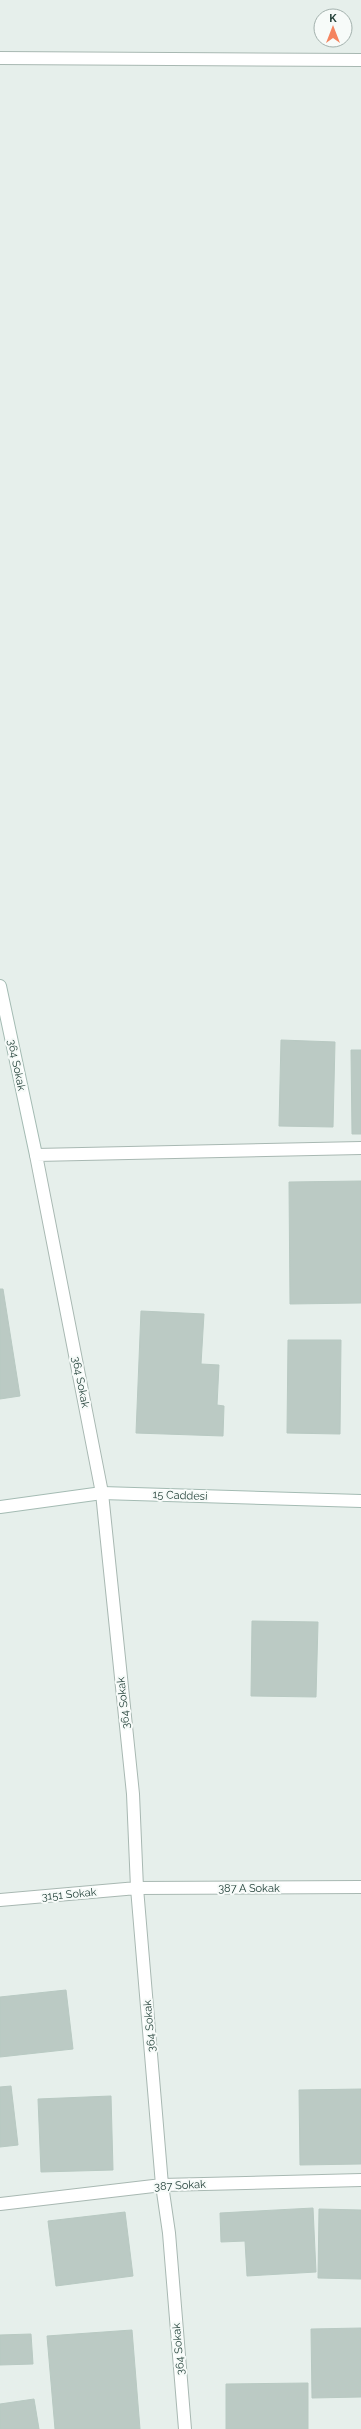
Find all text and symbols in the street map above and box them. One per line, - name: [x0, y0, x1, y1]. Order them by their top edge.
- north arrow: [313, 8, 353, 48]
- text: K: [329, 12, 337, 25]
- street label: 364 Sokak: [5, 1038, 28, 1092]
- street label: 364 Sokak: [69, 1355, 92, 1409]
- street label: 15 Caddesi: [152, 1488, 208, 1503]
- street label: 364 Sokak: [114, 1676, 133, 1730]
- street label: 387 A Sokak: [218, 1882, 280, 1895]
- street label: 3151 Sokak: [41, 1886, 97, 1903]
- street label: 364 Sokak: [141, 1999, 158, 2053]
- street label: 387 Sokak: [154, 2178, 206, 2193]
- street label: 364 Sokak: [170, 2322, 187, 2376]

